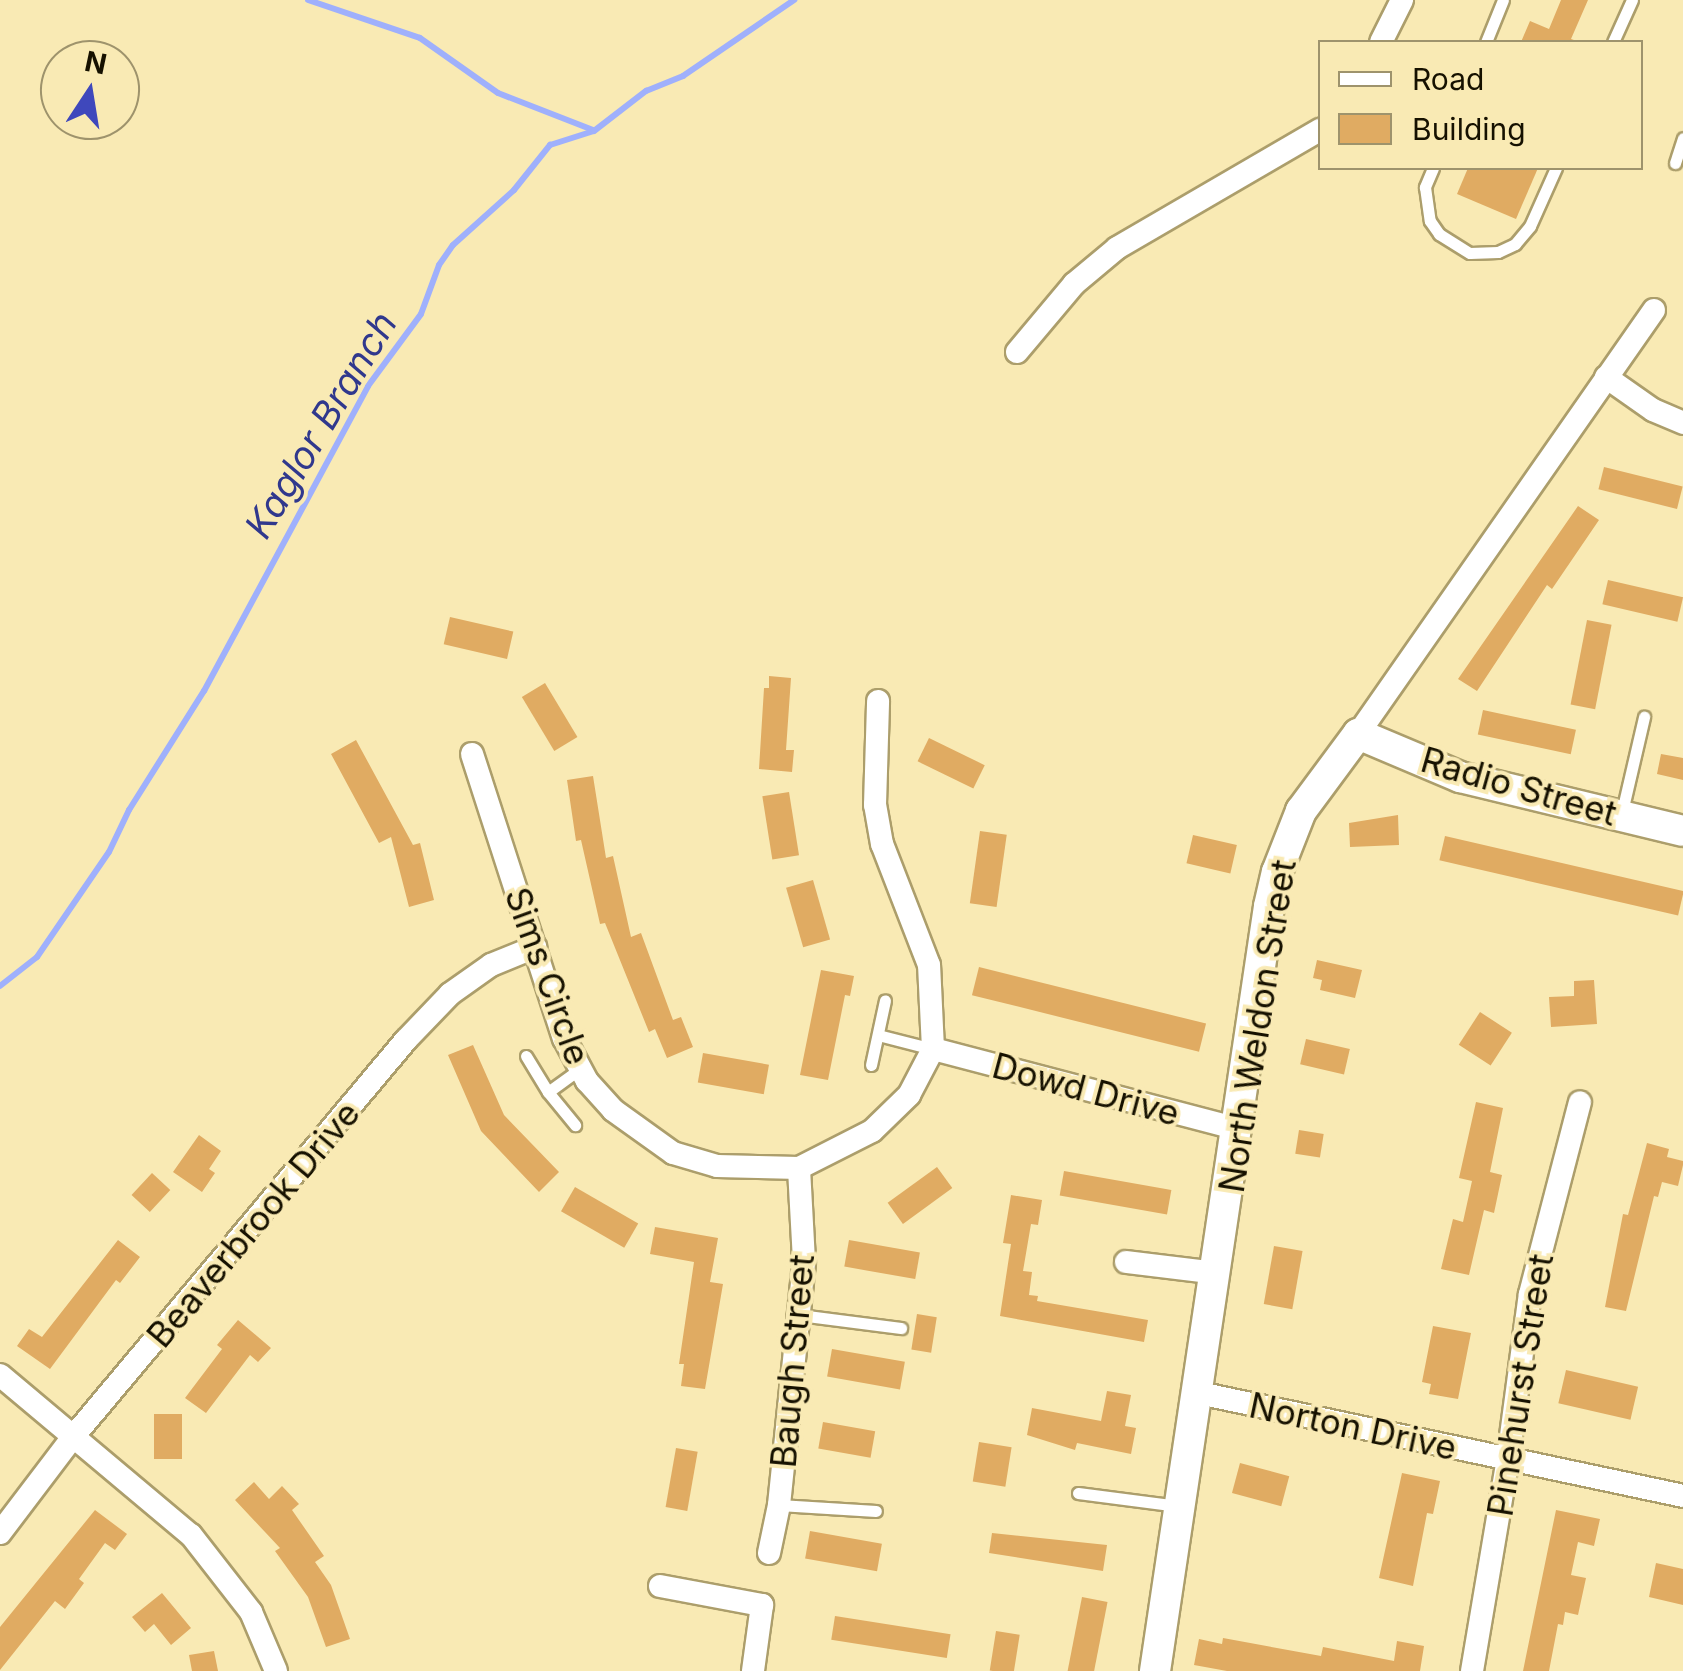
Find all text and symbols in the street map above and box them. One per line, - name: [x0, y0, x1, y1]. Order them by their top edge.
- north arrow: [40, 40, 140, 140]
- legend: [1318, 40, 1643, 170]
- text: N: [82, 44, 110, 81]
- text: Road: [1412, 61, 1484, 97]
- text: Building: [1412, 111, 1526, 147]
- water label: Kaglor Branch: [235, 303, 407, 547]
- street label: Radio Street: [1416, 738, 1622, 834]
- street label: North Weldon Street: [1210, 857, 1304, 1195]
- street label: Sims Circle: [497, 882, 599, 1070]
- street label: Dowd Drive: [988, 1044, 1184, 1134]
- street label: Beaverbrook Drive: [138, 1093, 368, 1355]
- street label: Pinehurst Street: [1479, 1251, 1561, 1519]
- street label: Baugh Street: [762, 1253, 822, 1469]
- street label: Norton Drive: [1246, 1384, 1460, 1468]

